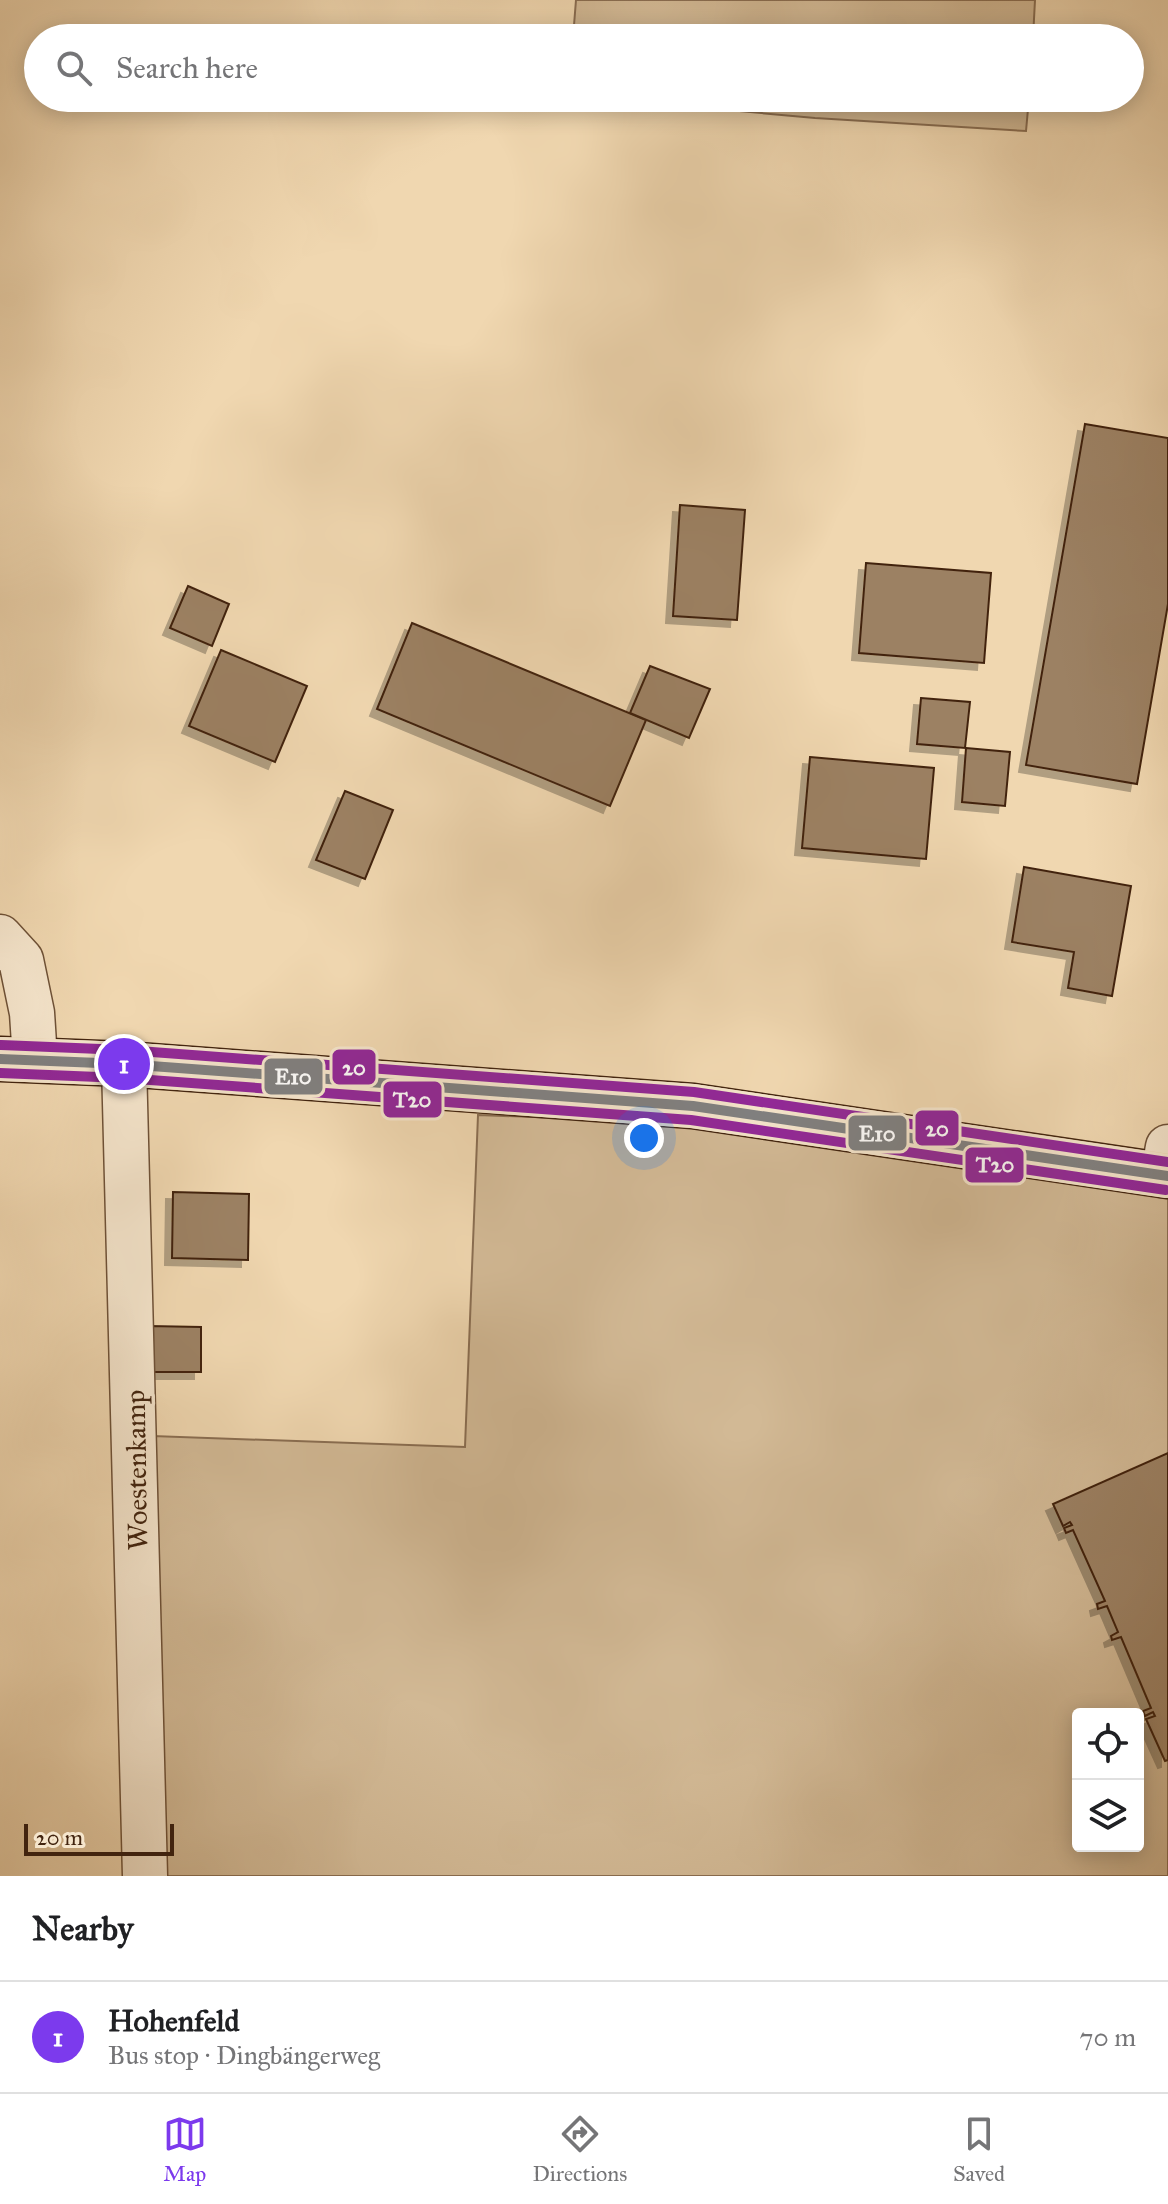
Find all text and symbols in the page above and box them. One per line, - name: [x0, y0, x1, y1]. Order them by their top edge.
- search box: [24, 24, 1144, 112]
- icon: search: [52, 46, 96, 90]
- text: Search here: [116, 50, 258, 86]
- pin: 1: [98, 1034, 150, 1094]
- line badge: 20: [331, 1048, 377, 1086]
- text: 20: [342, 1054, 366, 1081]
- line badge: E10: [263, 1057, 324, 1096]
- text: E10: [274, 1063, 312, 1090]
- line badge: T20: [382, 1080, 443, 1119]
- text: T20: [392, 1086, 432, 1113]
- line badge: 20: [914, 1109, 960, 1147]
- line badge: E10: [847, 1114, 908, 1152]
- text: 20: [925, 1115, 949, 1142]
- your location: [624, 1118, 664, 1158]
- text: E10: [858, 1120, 896, 1147]
- line badge: T20: [964, 1146, 1025, 1184]
- text: T20: [975, 1151, 1015, 1178]
- street label: Woestenkamp: [118, 1389, 155, 1551]
- map controls: [1072, 1708, 1144, 1852]
- button: locate: [1072, 1708, 1144, 1780]
- button: layers: [1072, 1780, 1144, 1852]
- scale bar: [24, 1820, 174, 1856]
- text: 20 m: [36, 1824, 83, 1851]
- text: Nearby: [32, 1908, 134, 1949]
- text: Hohenfeld: [108, 2003, 240, 2039]
- text: 1: [53, 2021, 63, 2053]
- text: 70 m: [1080, 2021, 1136, 2053]
- text: Bus stop · Dingbängerweg: [108, 2039, 380, 2071]
- tab: Map: [163, 2112, 207, 2187]
- tab: Directions: [532, 2112, 627, 2187]
- tab: Saved: [953, 2112, 1005, 2187]

